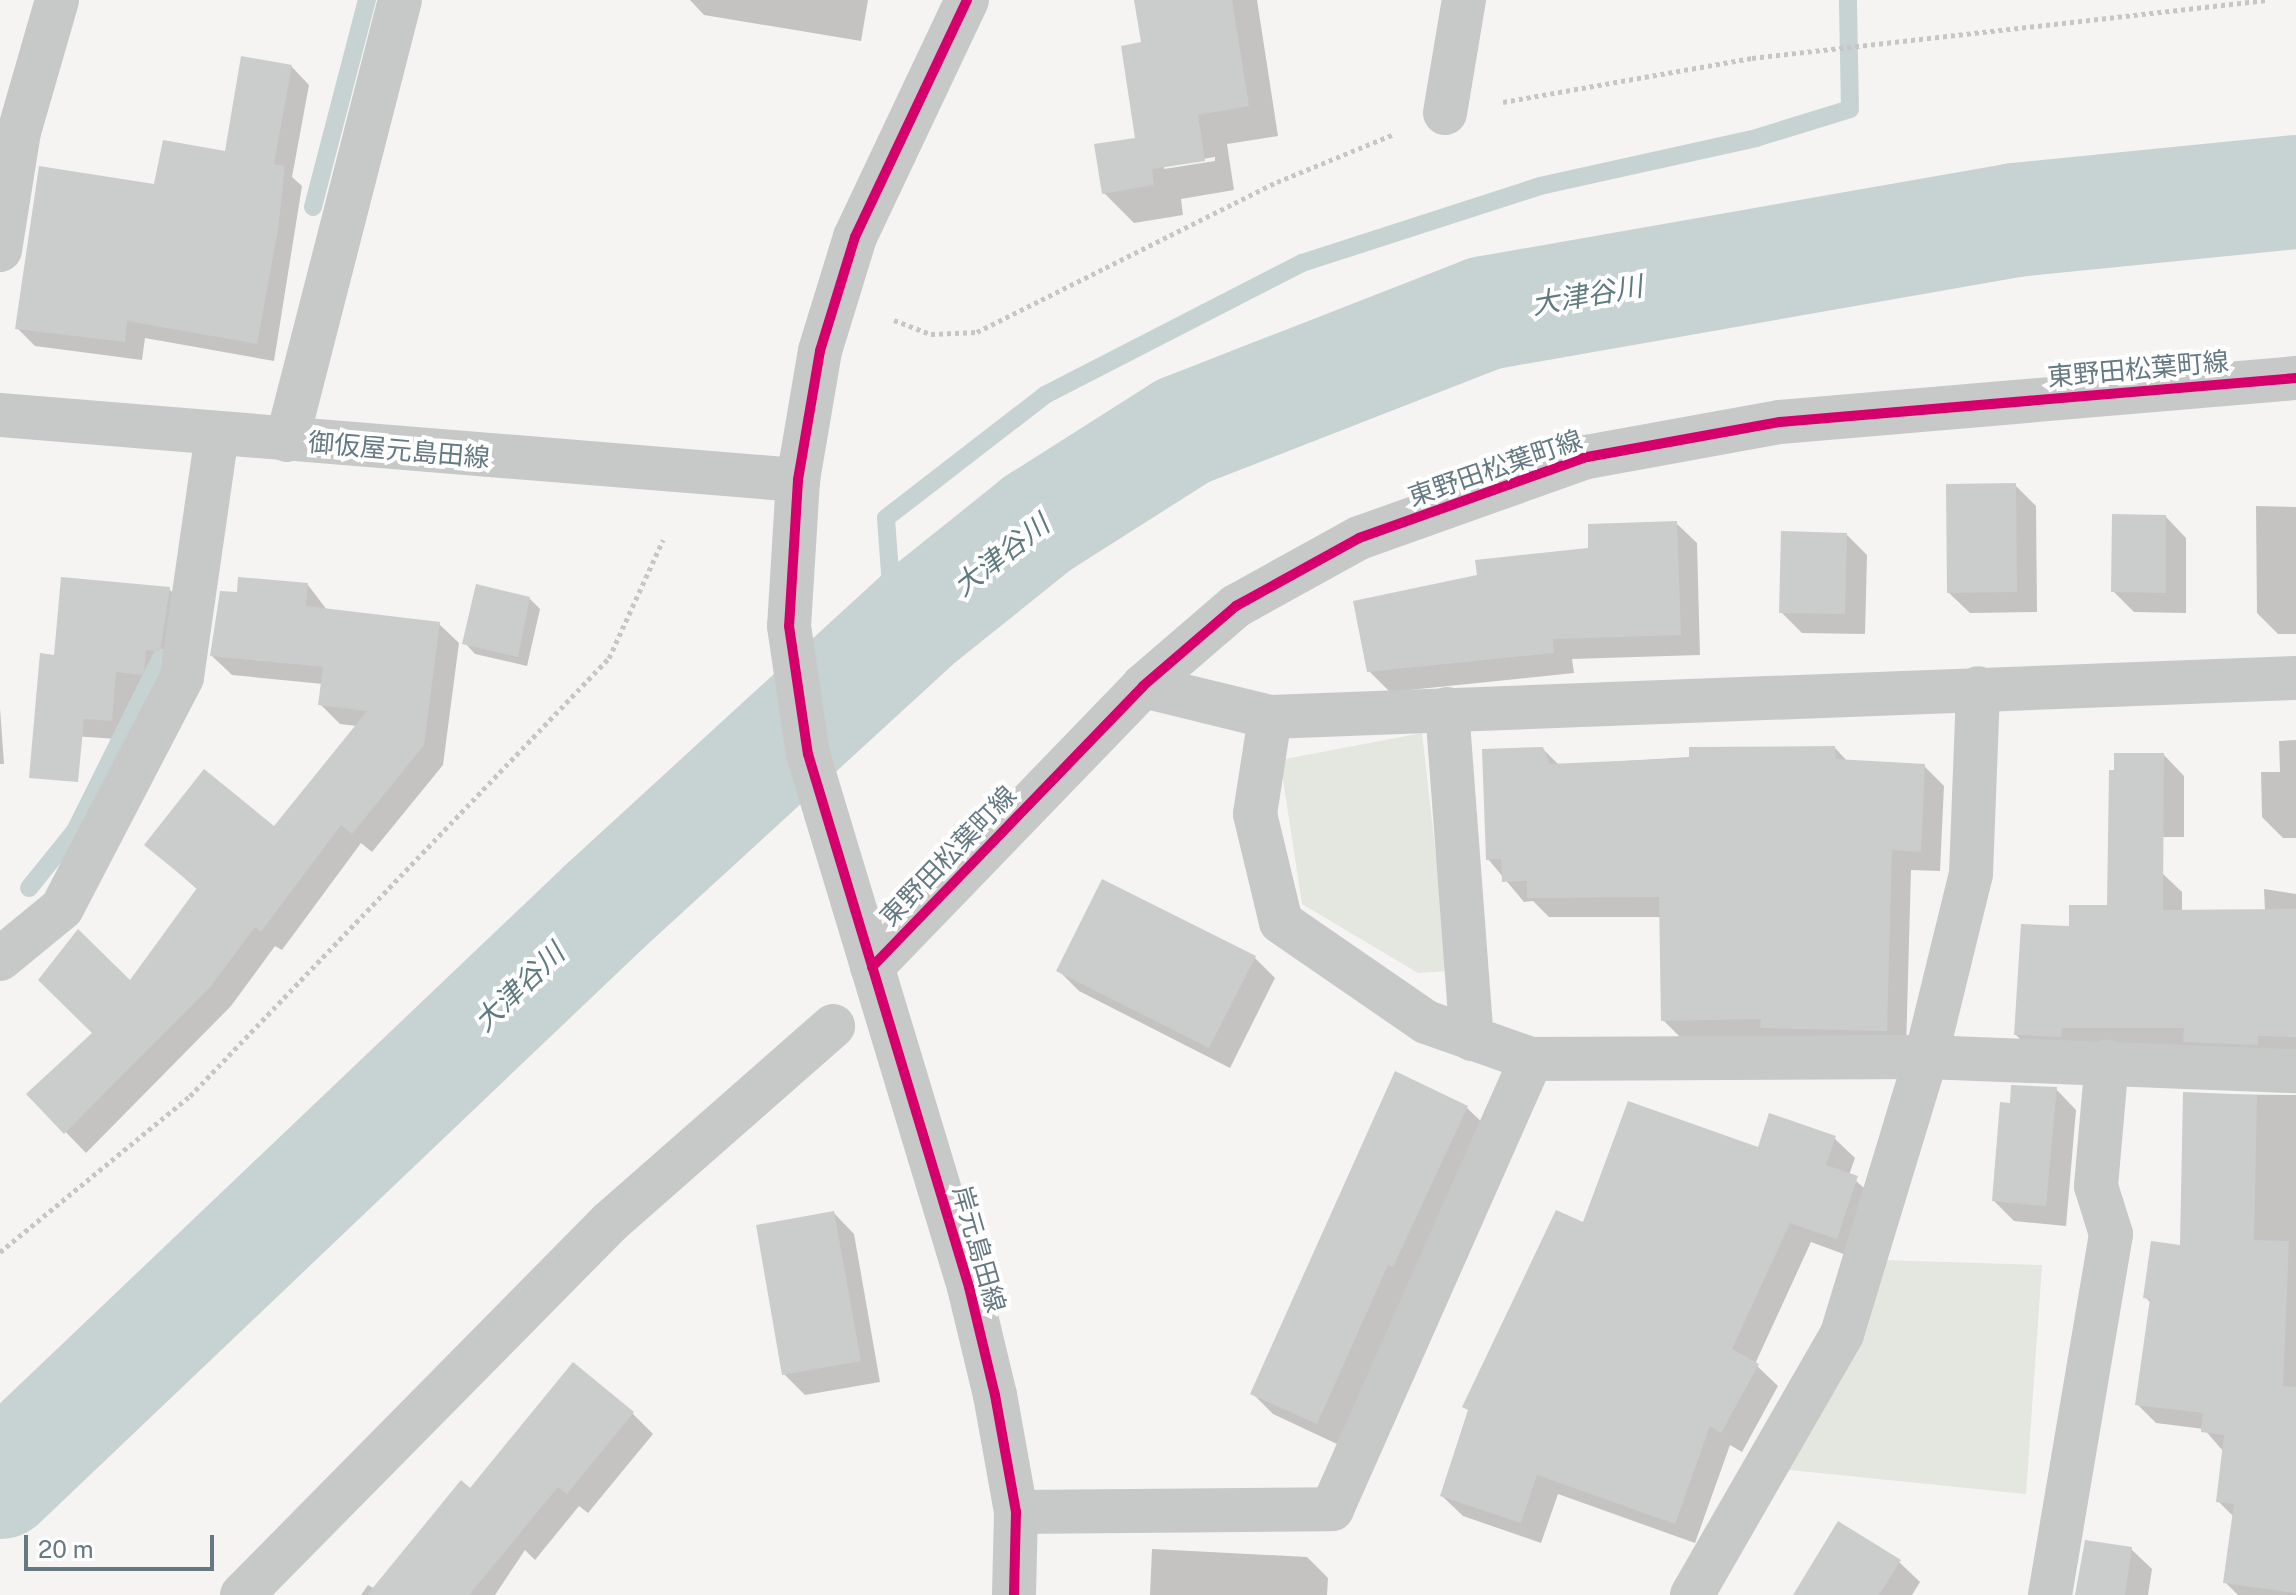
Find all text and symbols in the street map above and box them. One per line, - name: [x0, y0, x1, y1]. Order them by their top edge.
- water label: 大津谷川: [1529, 269, 1645, 321]
- street label: 東野田松葉町線: [2046, 346, 2230, 392]
- street label: 東野田松葉町線: [1404, 424, 1586, 512]
- street label: 御仮屋元島田線: [307, 427, 491, 473]
- water label: 大津谷川: [947, 507, 1055, 603]
- street label: 東野田松葉町線: [874, 780, 1022, 932]
- water label: 大津谷川: [467, 936, 571, 1038]
- street label: 岸元島田線: [946, 1182, 1012, 1316]
- scale bar: [28, 1519, 218, 1569]
- text: 20 m: [38, 1535, 94, 1563]

